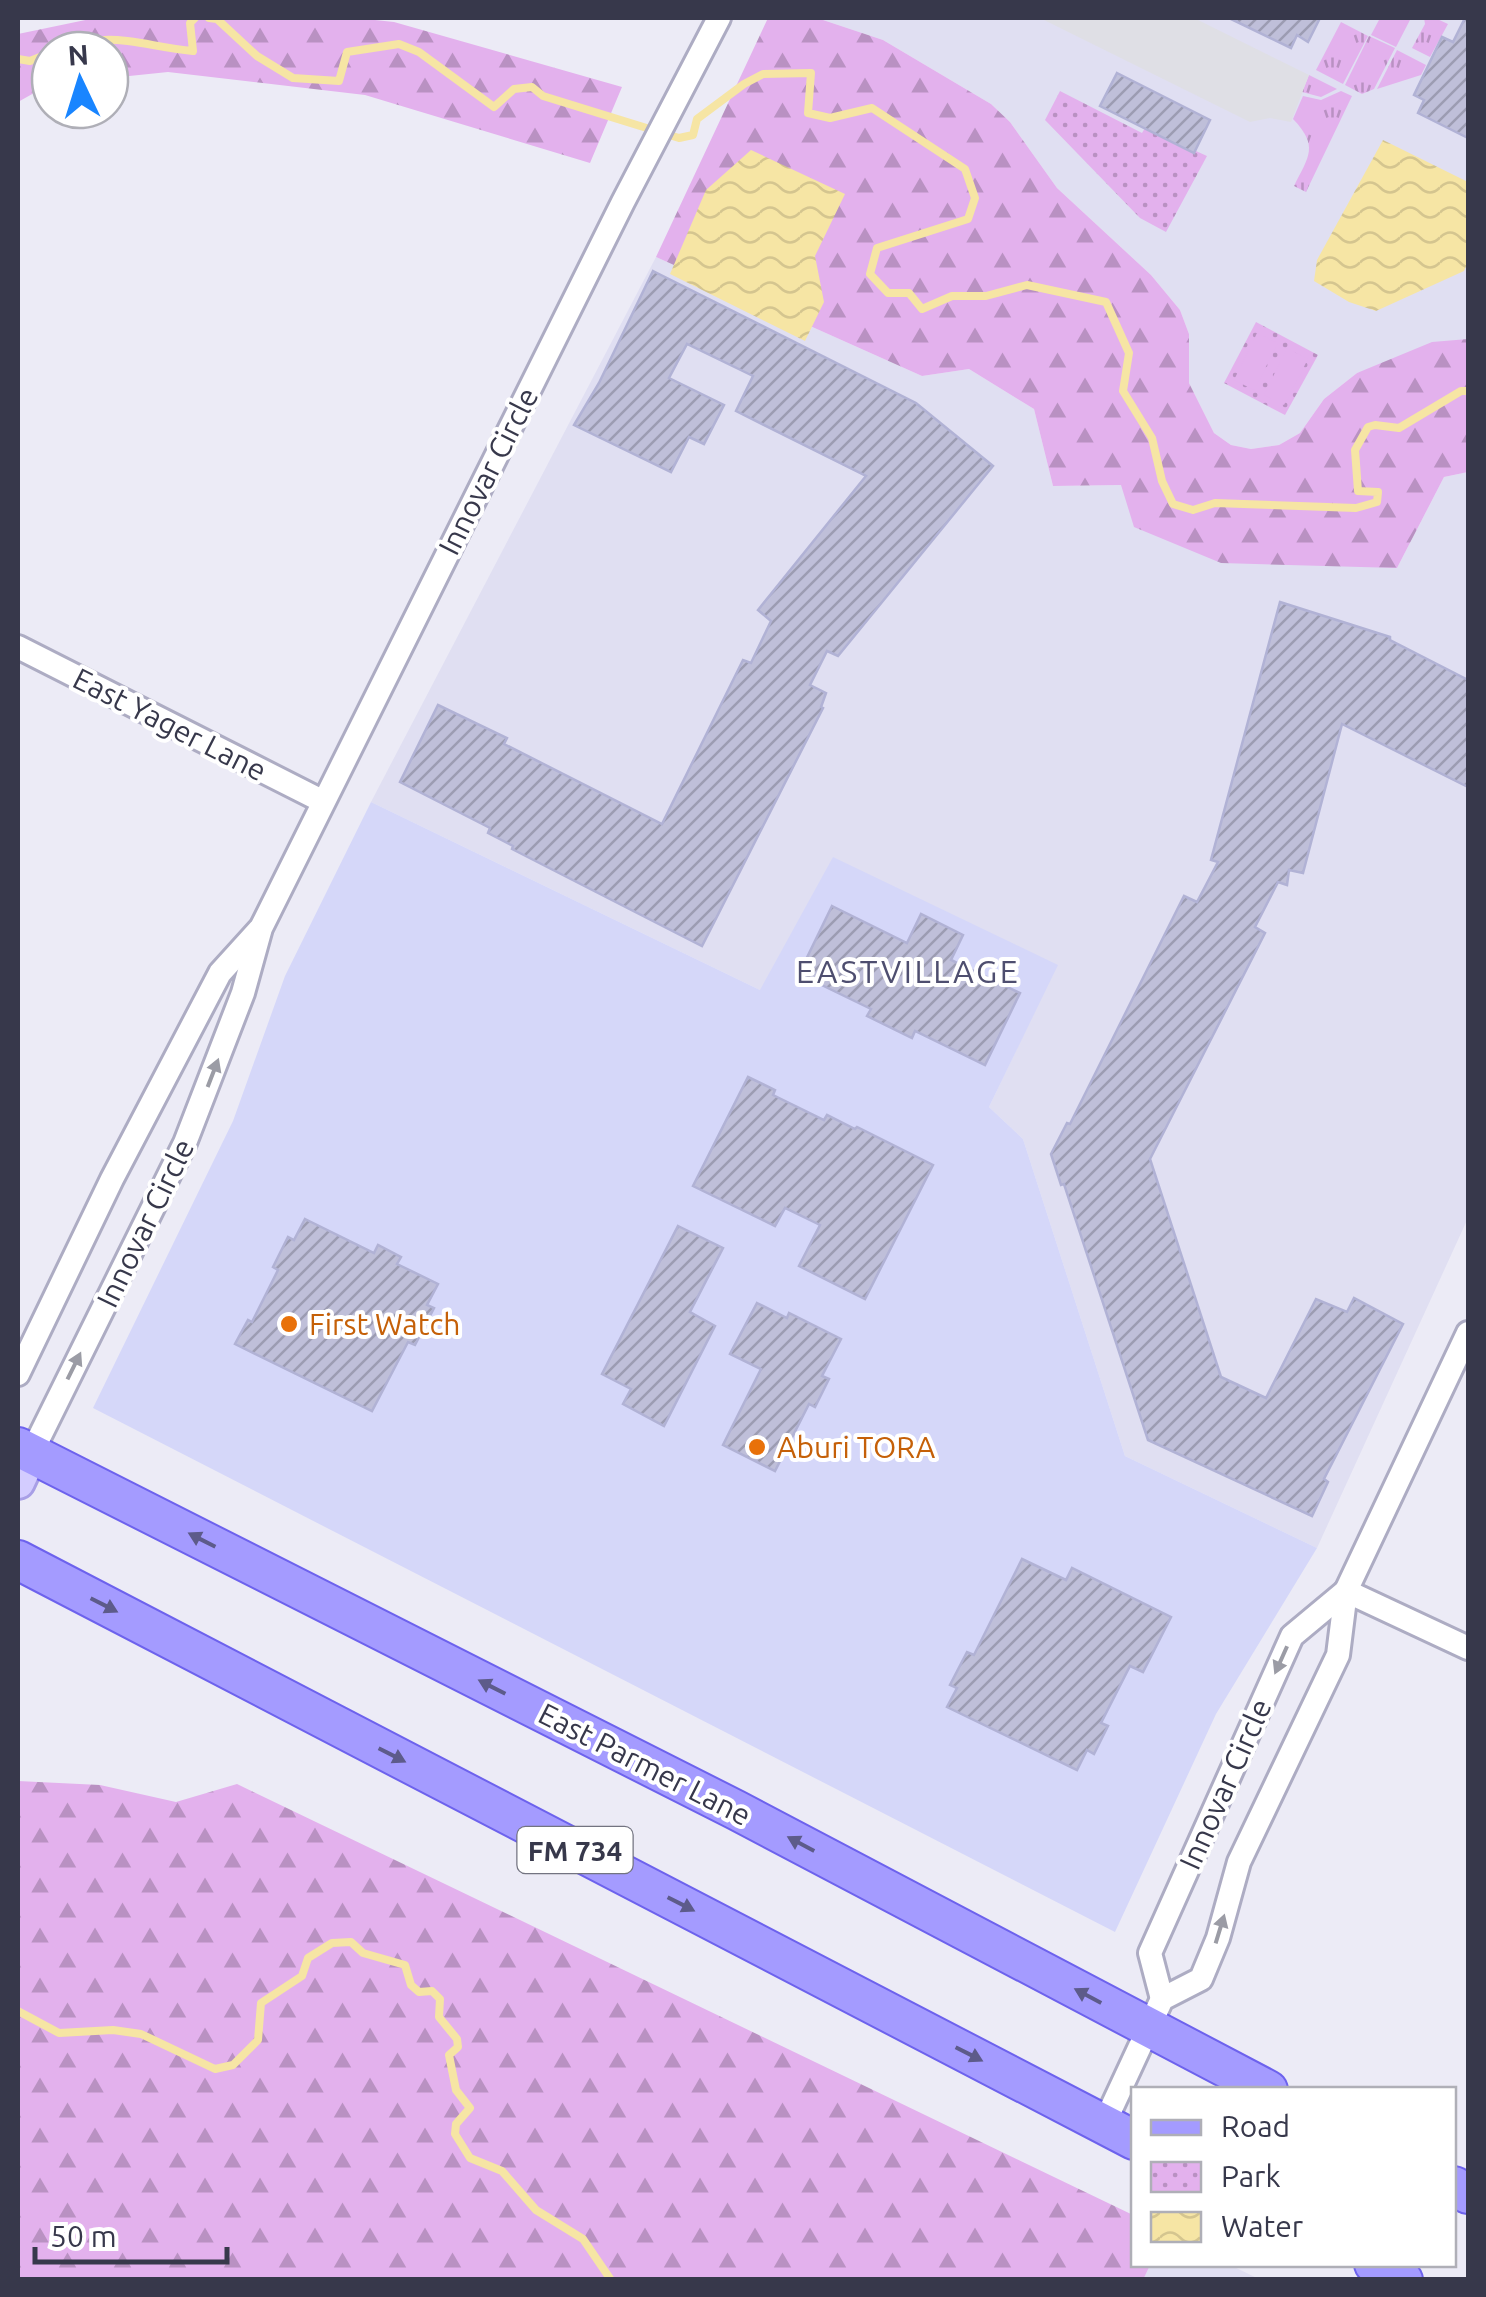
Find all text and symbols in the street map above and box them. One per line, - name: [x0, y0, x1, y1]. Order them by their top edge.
- north arrow: [30, 30, 130, 130]
- text: N: [67, 38, 90, 71]
- street label: Innovar Circle: [431, 382, 545, 560]
- street label: East Yager Lane: [68, 661, 272, 787]
- district label: EASTVILLAGE: [796, 953, 1020, 989]
- one-way arrow: [206, 1057, 221, 1087]
- street label: Innovar Circle: [90, 1133, 200, 1313]
- place label: First Watch: [309, 1307, 461, 1341]
- marker: First Watch: [278, 1313, 300, 1335]
- one-way arrow: [65, 1352, 82, 1381]
- place label: Aburi TORA: [777, 1430, 936, 1464]
- marker: Aburi TORA: [746, 1436, 768, 1458]
- one-way arrow: [188, 1532, 217, 1549]
- one-way arrow: [90, 1596, 119, 1613]
- one-way arrow: [1273, 1645, 1289, 1675]
- one-way arrow: [478, 1679, 507, 1696]
- street label: Innovar Circle: [1172, 1693, 1278, 1875]
- street label: East Parmer Lane: [533, 1696, 757, 1832]
- one-way arrow: [378, 1746, 407, 1763]
- road number: FM 734: [518, 1827, 632, 1873]
- one-way arrow: [786, 1836, 815, 1853]
- one-way arrow: [666, 1895, 695, 1912]
- one-way arrow: [1213, 1914, 1228, 1944]
- one-way arrow: [1074, 1988, 1103, 2005]
- one-way arrow: [955, 2045, 984, 2062]
- legend: [1131, 2087, 1456, 2267]
- text: Road: [1221, 2109, 1290, 2143]
- text: Park: [1221, 2159, 1281, 2193]
- scale bar: [35, 2202, 228, 2264]
- text: Water: [1221, 2209, 1304, 2243]
- text: 50 m: [50, 2219, 117, 2253]

